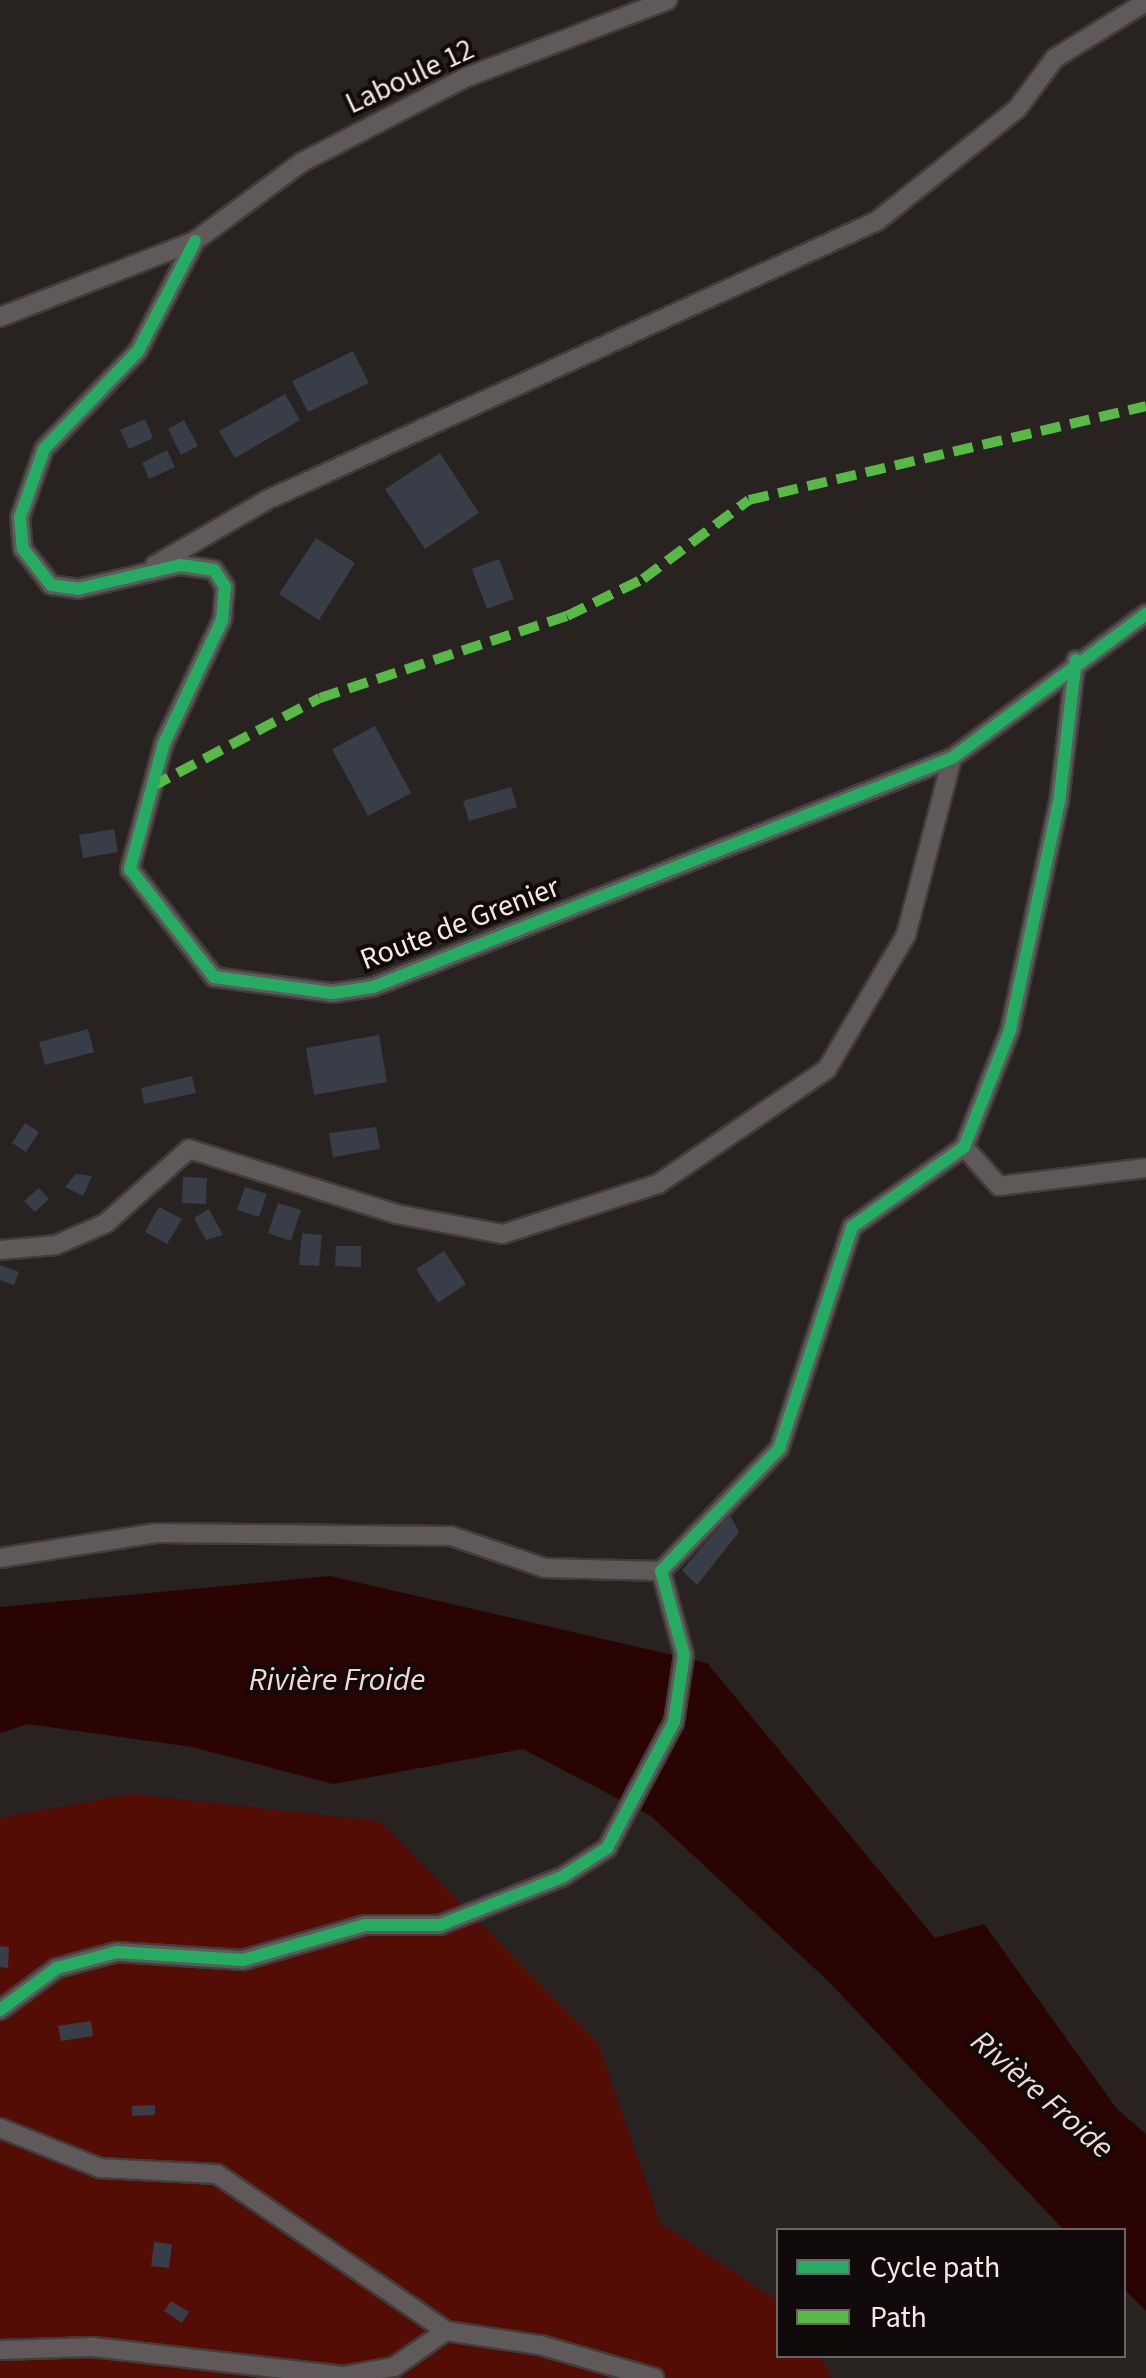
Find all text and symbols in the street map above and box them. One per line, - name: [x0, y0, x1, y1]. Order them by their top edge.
- street label: Laboule 12: [340, 32, 480, 122]
- street label: Route de Grenier: [355, 870, 565, 978]
- water label: Rivière Froide: [249, 1661, 425, 1699]
- water label: Rivière Froide: [963, 2023, 1121, 2167]
- legend: [776, 2228, 1126, 2358]
- text: Cycle path: [870, 2246, 1000, 2289]
- text: Path: [870, 2296, 927, 2339]

